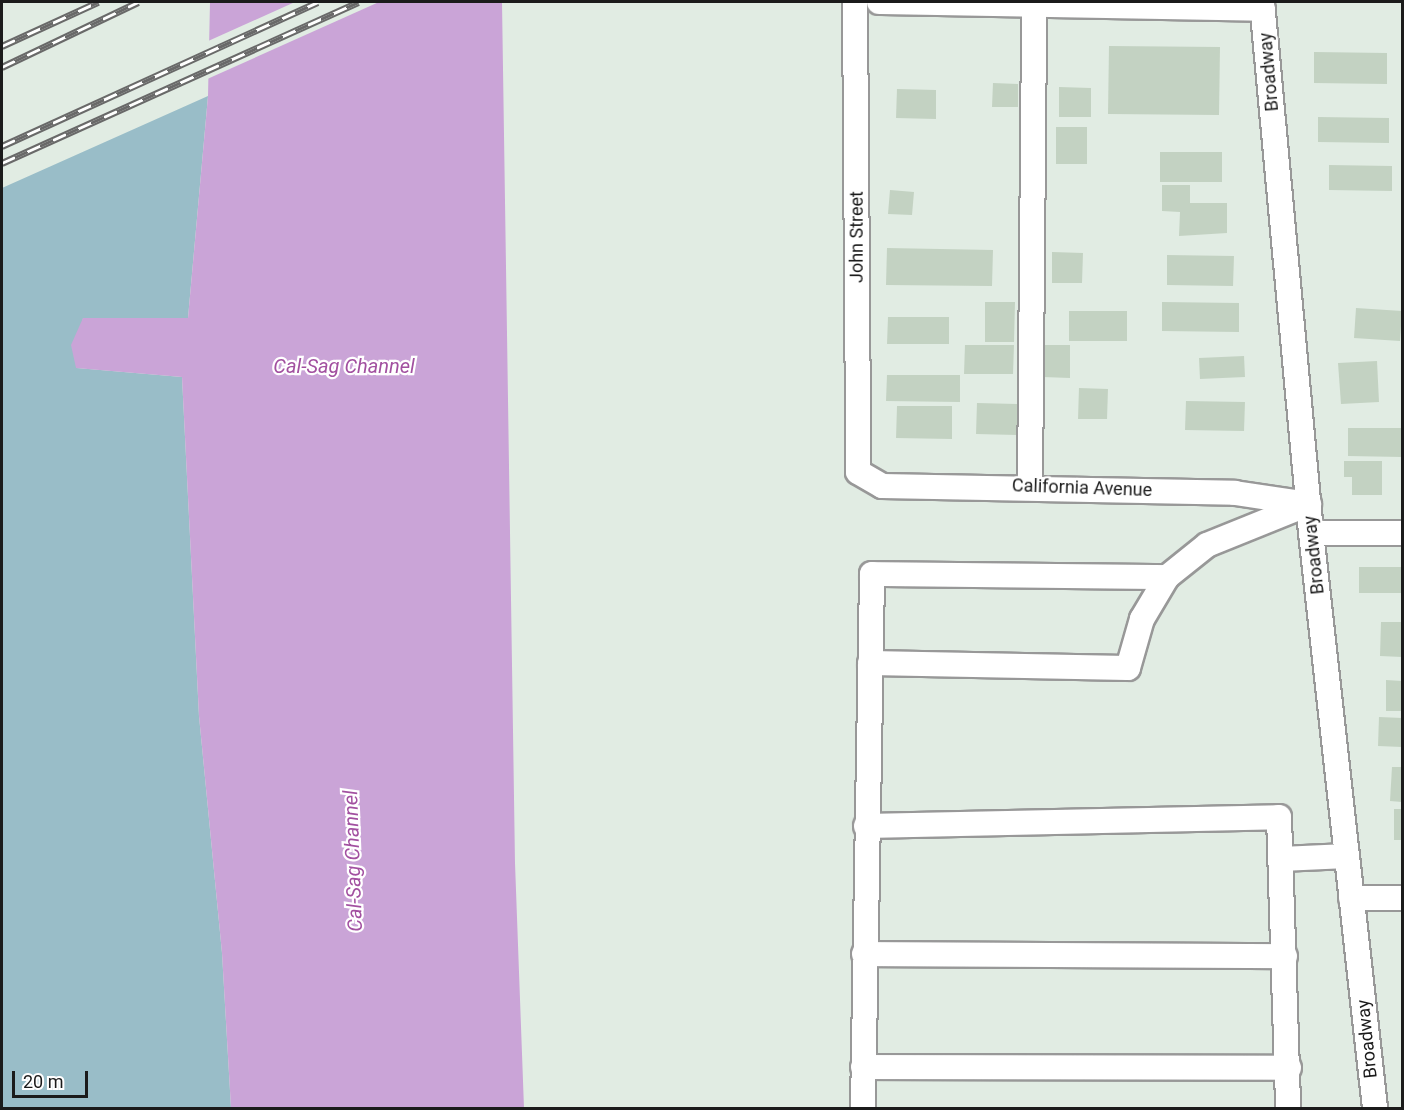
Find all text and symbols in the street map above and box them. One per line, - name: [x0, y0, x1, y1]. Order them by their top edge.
- street label: Broadway: [1255, 32, 1283, 112]
- street label: John Street: [846, 191, 868, 283]
- water label: Cal-Sag Channel: [273, 354, 415, 378]
- street label: California Avenue: [1012, 475, 1152, 501]
- street label: Broadway: [1299, 515, 1329, 595]
- water label: Cal-Sag Channel: [339, 790, 367, 932]
- street label: Broadway: [1352, 999, 1382, 1079]
- scale bar: [15, 1059, 92, 1097]
- text: 20 m: [23, 1071, 63, 1092]

